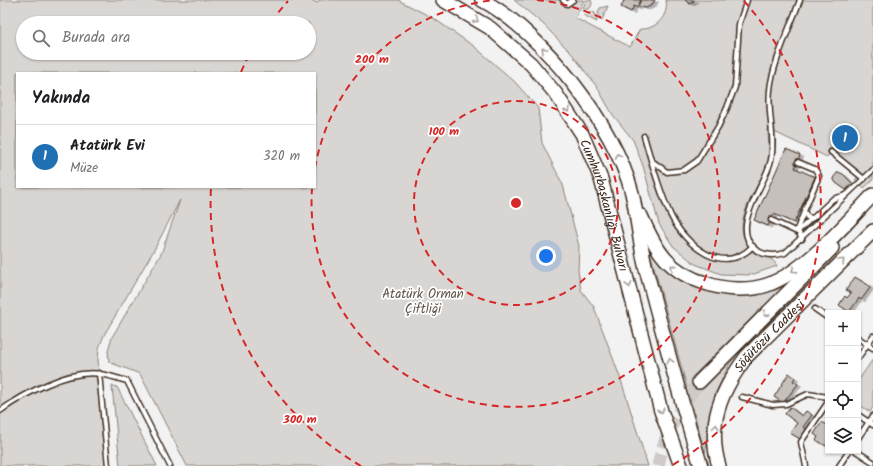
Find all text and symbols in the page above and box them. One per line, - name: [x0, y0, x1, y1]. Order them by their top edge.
- one-way arrow: [472, 15, 479, 22]
- search box: [16, 16, 316, 60]
- text: Burada ara: [62, 26, 130, 50]
- icon: search: [30, 27, 52, 49]
- one-way arrow: [541, 47, 549, 55]
- text: 200 m: [355, 50, 389, 69]
- text: Yakında: [32, 85, 90, 112]
- one-way arrow: [563, 106, 571, 113]
- text: 100 m: [429, 122, 459, 141]
- pin: 1: [832, 123, 858, 153]
- text: Atatürk Evi: [70, 134, 145, 158]
- street label: Cumhurbaşkanlığı Bulvarı: [573, 136, 634, 274]
- text: 1: [43, 146, 47, 167]
- text: 320 m: [263, 146, 300, 167]
- one-way arrow: [615, 152, 623, 160]
- text: Müze: [70, 158, 98, 179]
- centre of rings: [509, 196, 523, 210]
- your location: [536, 246, 556, 266]
- one-way arrow: [837, 258, 845, 266]
- one-way arrow: [671, 265, 678, 272]
- one-way arrow: [791, 265, 798, 273]
- one-way arrow: [624, 281, 633, 288]
- park label: Atatürk Orman Çiftliği: [382, 284, 464, 320]
- street label: Söğütözü Caddesi: [729, 295, 811, 377]
- one-way arrow: [763, 309, 771, 317]
- map controls: [825, 310, 861, 454]
- button: +: [825, 310, 861, 346]
- button: −: [825, 346, 861, 382]
- one-way arrow: [666, 358, 675, 365]
- button: locate: [825, 382, 861, 418]
- one-way arrow: [656, 407, 665, 414]
- text: 300 m: [282, 410, 317, 429]
- button: layers: [825, 418, 861, 454]
- one-way arrow: [711, 424, 720, 431]

